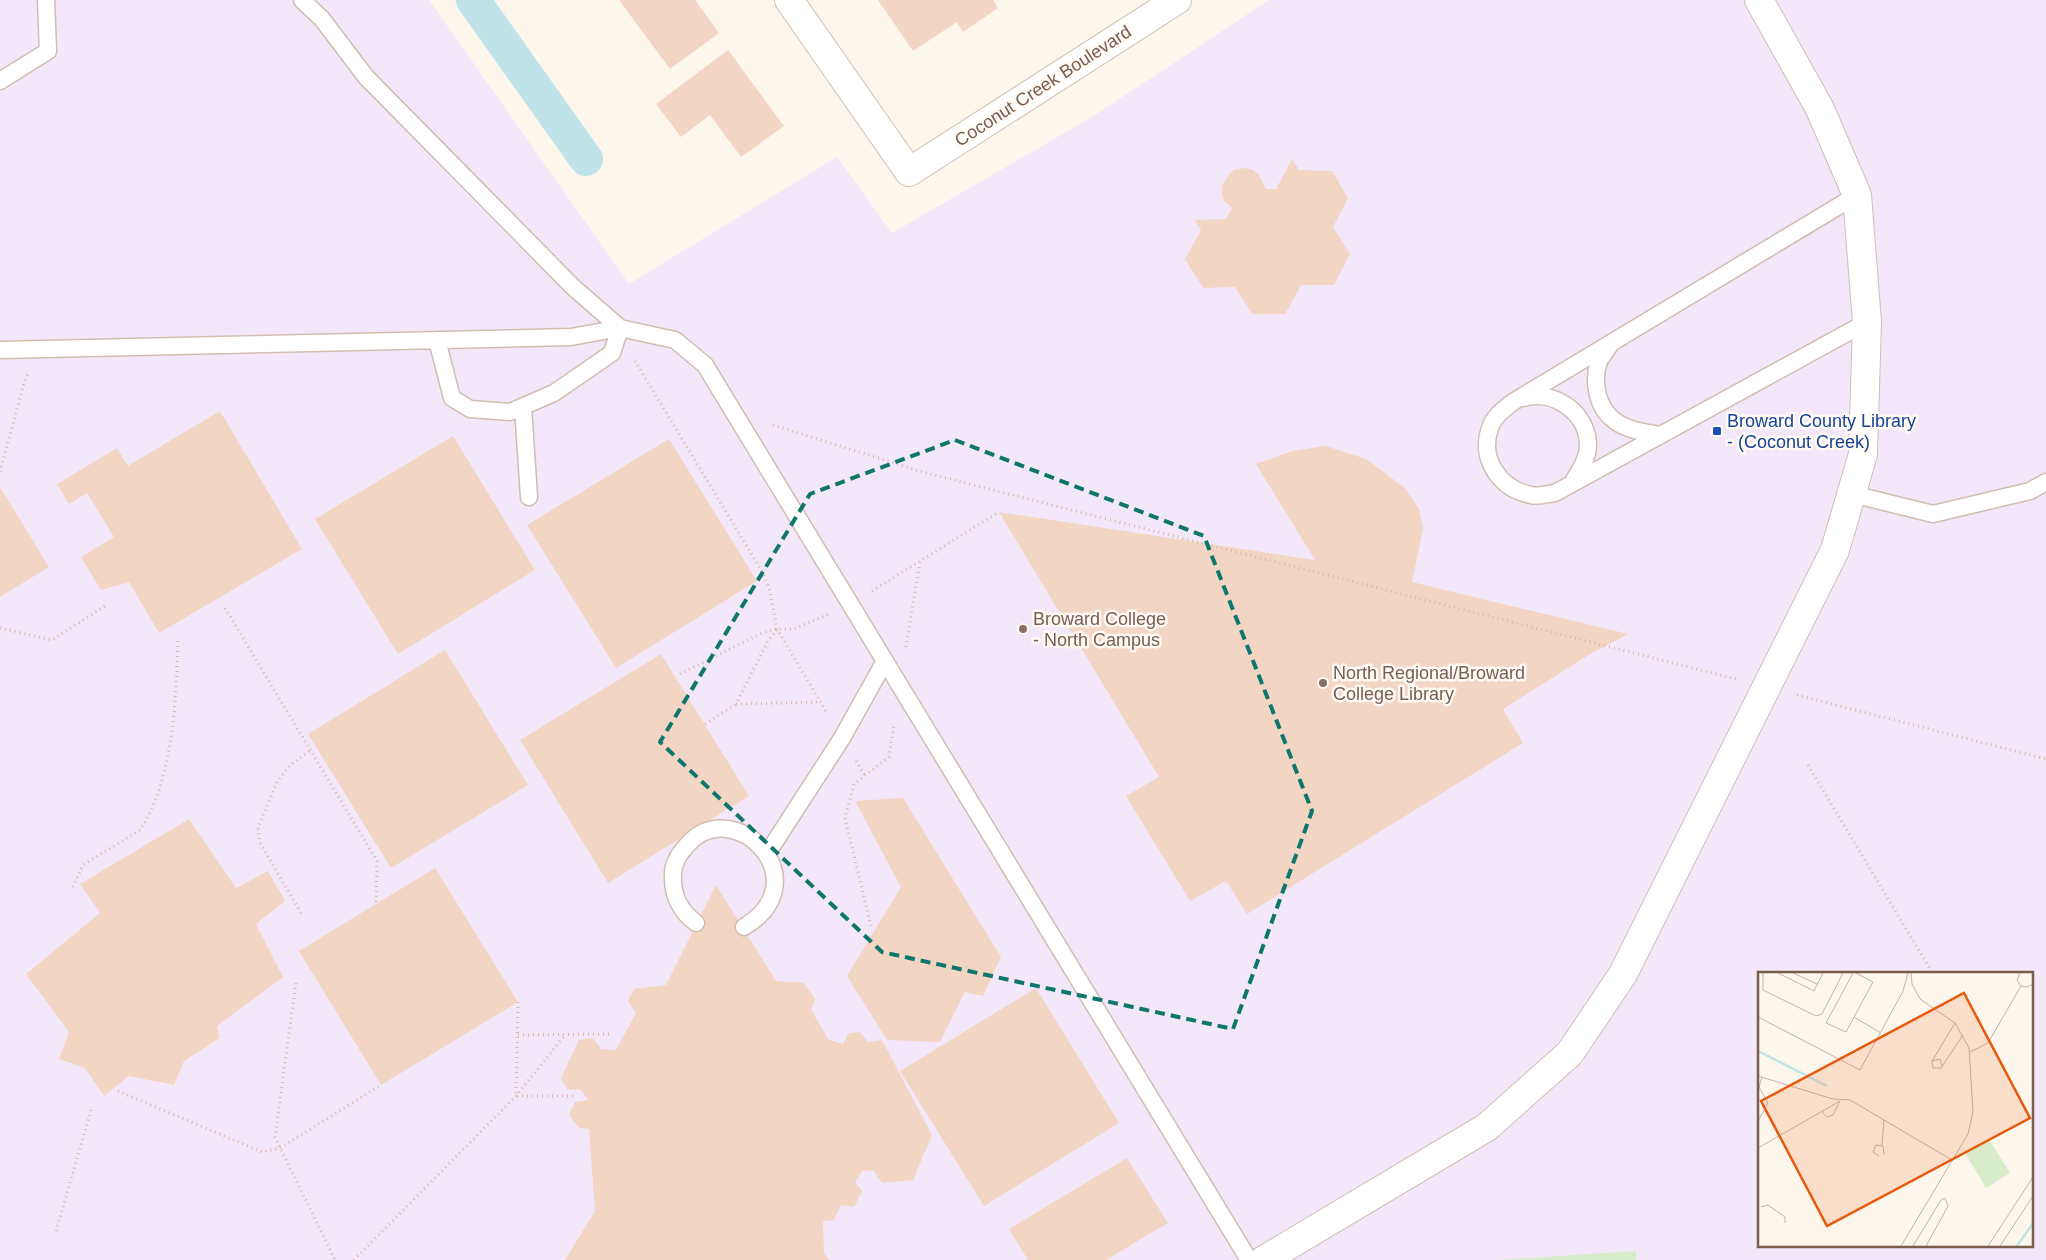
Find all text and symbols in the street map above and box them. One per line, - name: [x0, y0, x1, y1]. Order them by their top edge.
- street label: Coconut Creek Boulevard: [951, 21, 1135, 151]
- place label: Broward County Library - (Coconut Creek): [1727, 411, 1916, 452]
- marker: Broward County Library - (Coconut Creek): [1711, 425, 1723, 437]
- place label: Broward College - North Campus: [1033, 609, 1166, 650]
- marker: Broward College - North Campus: [1017, 623, 1029, 635]
- place label: North Regional/Broward College Library: [1333, 663, 1525, 704]
- marker: North Regional/Broward College Library: [1317, 677, 1329, 689]
- inset map: [1758, 972, 2034, 1248]

